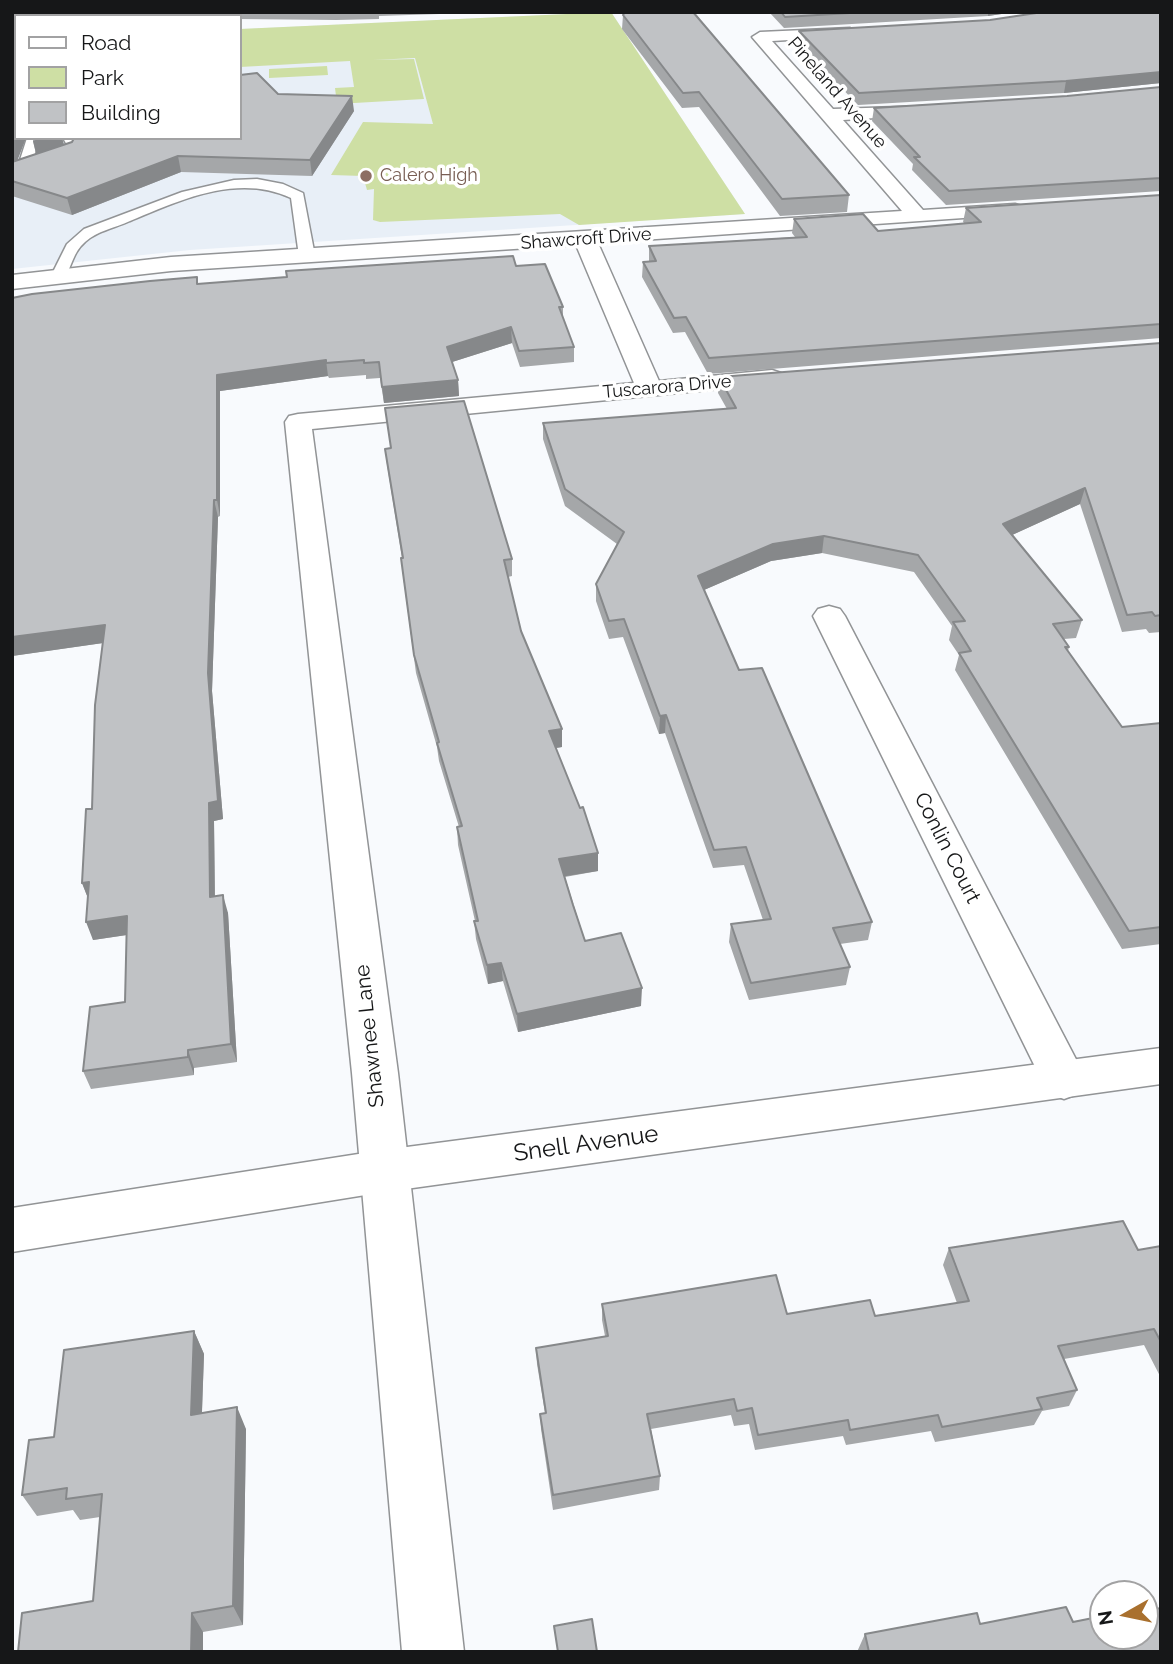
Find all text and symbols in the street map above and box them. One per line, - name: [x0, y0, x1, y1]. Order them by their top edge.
- legend: [14, 14, 242, 140]
- text: Road: [81, 30, 131, 55]
- street label: Pineland Avenue: [783, 33, 891, 153]
- text: Park: [81, 65, 124, 90]
- text: Building: [81, 100, 161, 125]
- place label: Calero High: [380, 165, 478, 187]
- marker: Calero High: [358, 168, 374, 184]
- street label: Shawcroft Drive: [520, 224, 652, 254]
- street label: Tuscarora Drive: [602, 371, 732, 403]
- street label: Conlin Court: [908, 788, 986, 908]
- street label: Shawnee Lane: [350, 963, 390, 1109]
- street label: Snell Avenue: [512, 1120, 660, 1168]
- north arrow: [1089, 1580, 1159, 1650]
- text: N: [1093, 1609, 1117, 1627]

